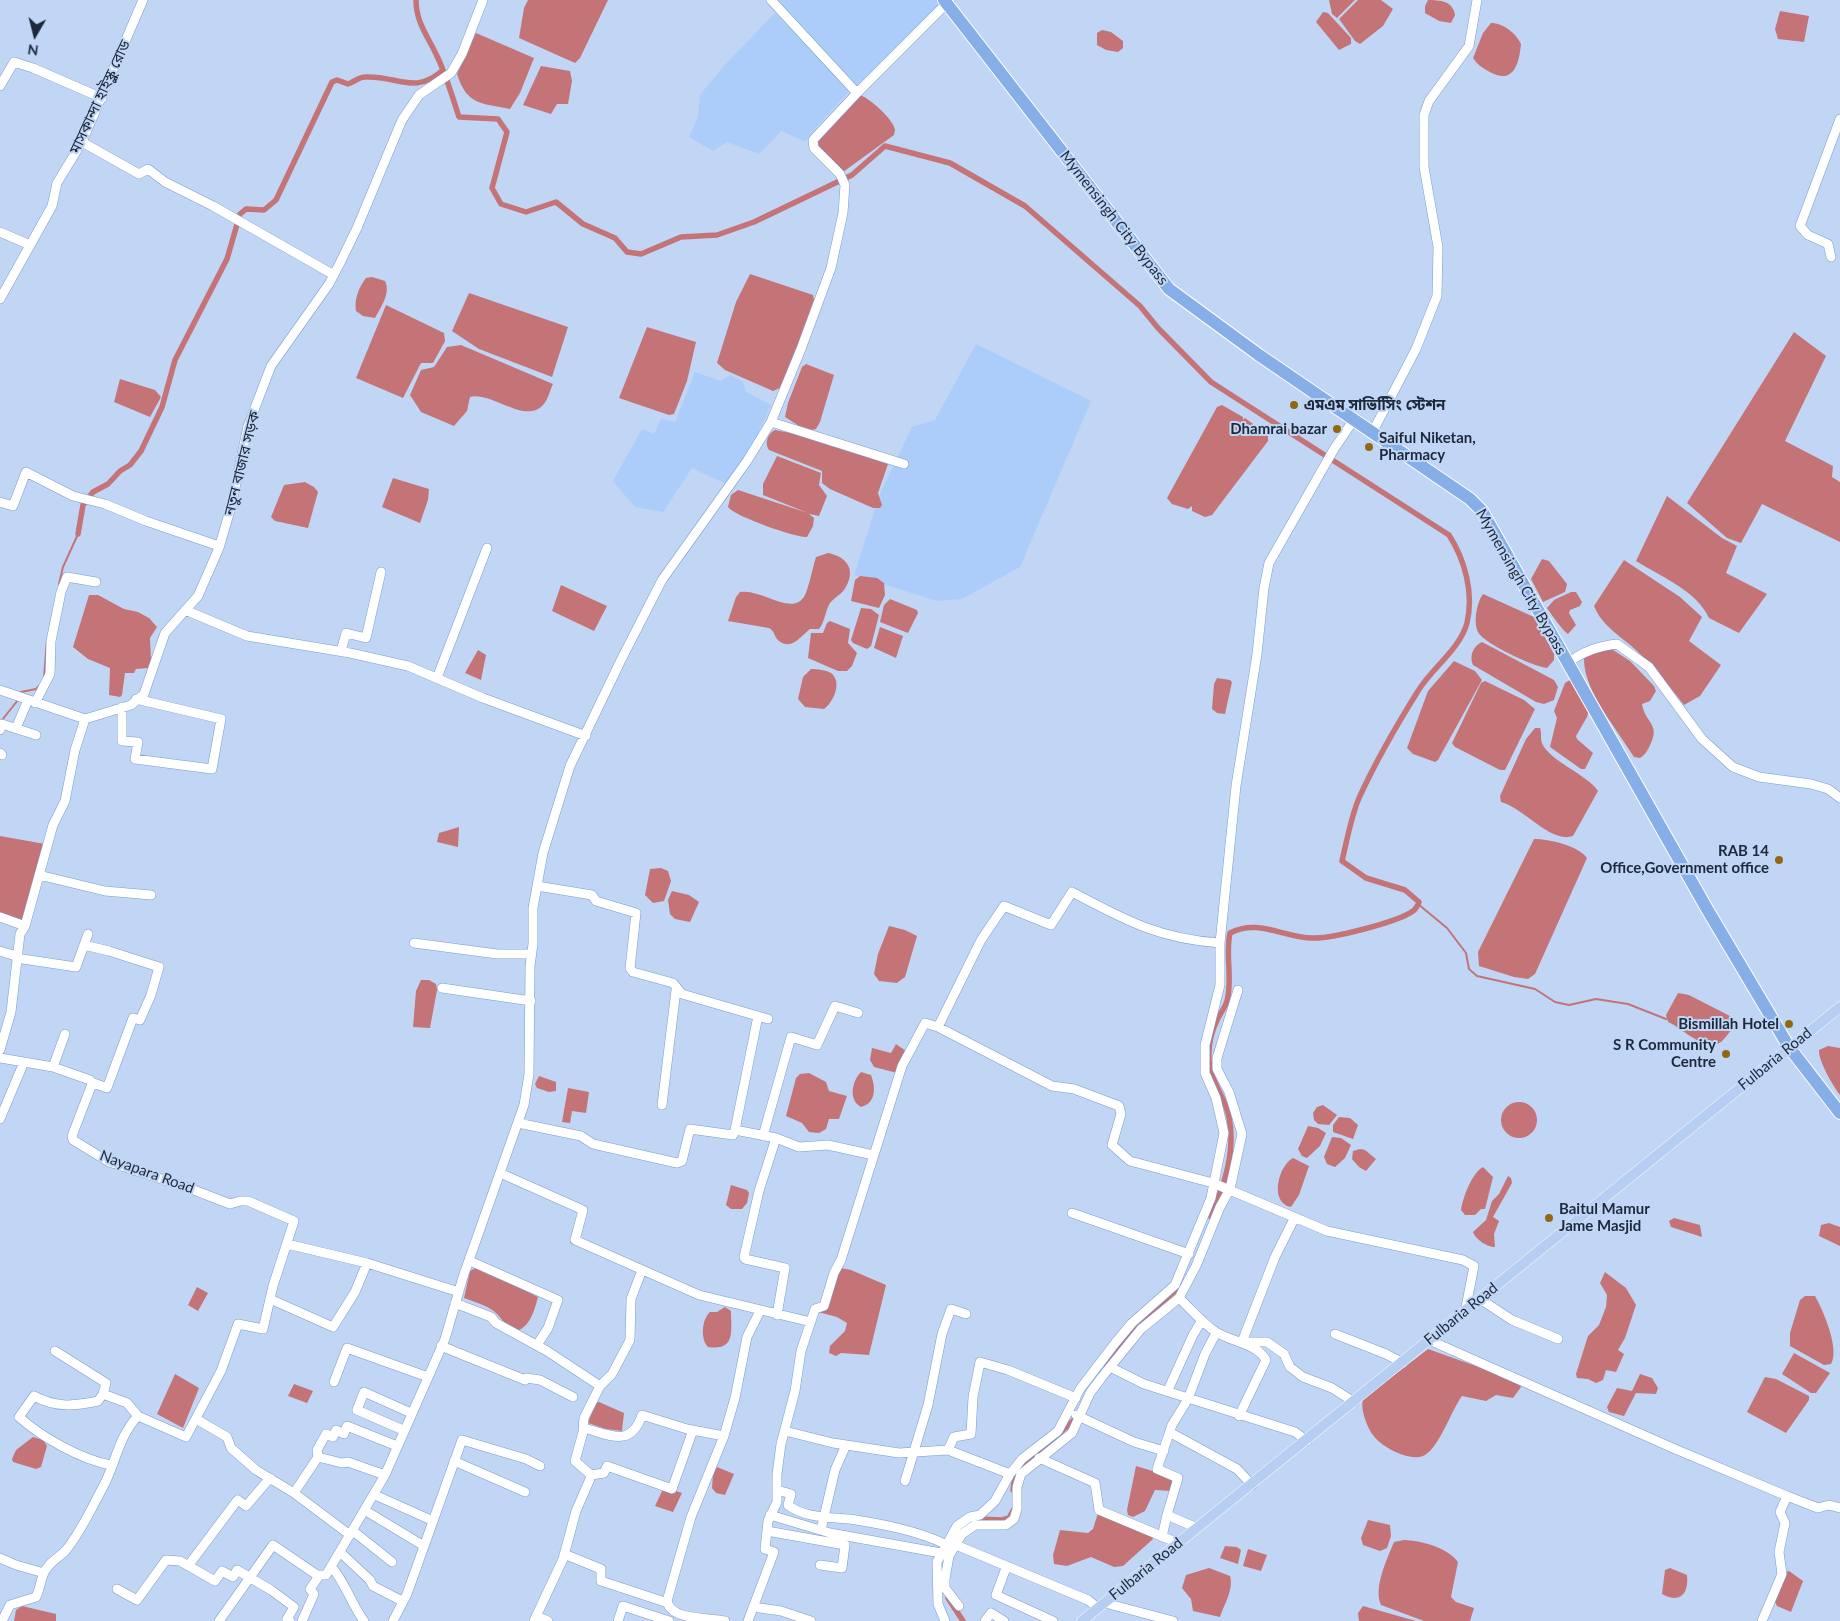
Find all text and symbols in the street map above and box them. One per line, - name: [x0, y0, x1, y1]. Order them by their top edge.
- north arrow: [10, 10, 60, 60]
- street label: মাসকান্দা হাইস্কুল রোড: [66, 37, 134, 157]
- text: N: [26, 41, 39, 60]
- street label: Mymensingh City Bypass: [1056, 147, 1172, 289]
- place label: এমএম সাভ‌িসি‌িং স্ট‌েশন: [1304, 396, 1445, 414]
- marker: এমএম সাভ‌িসি‌িং স্ট‌েশন: [1288, 399, 1300, 411]
- street label: নতুন বাজার সড়ক: [220, 409, 264, 517]
- place label: Dhamrai bazar: [1230, 420, 1327, 438]
- marker: Dhamrai bazar: [1331, 423, 1343, 435]
- place label: Saiful Niketan, Pharmacy: [1379, 429, 1476, 464]
- marker: Saiful Niketan, Pharmacy: [1363, 441, 1375, 453]
- street label: Mymensingh City Bypass: [1472, 506, 1570, 658]
- place label: RAB 14 Office,Government office: [1600, 842, 1769, 877]
- marker: RAB 14 Office,Government office: [1773, 854, 1785, 866]
- place label: Bismillah Hotel: [1678, 1015, 1779, 1033]
- marker: Bismillah Hotel: [1783, 1018, 1795, 1030]
- street label: Fulbaria Road: [1735, 1024, 1815, 1094]
- place label: S R Community Centre: [1613, 1036, 1716, 1071]
- marker: S R Community Centre: [1720, 1048, 1732, 1060]
- street label: Nayapara Road: [97, 1147, 197, 1197]
- place label: Baitul Mamur Jame Masjid: [1559, 1200, 1650, 1235]
- marker: Baitul Mamur Jame Masjid: [1543, 1212, 1555, 1224]
- street label: Fulbaria Road: [1421, 1279, 1501, 1349]
- street label: Fulbaria Road: [1106, 1534, 1186, 1604]

